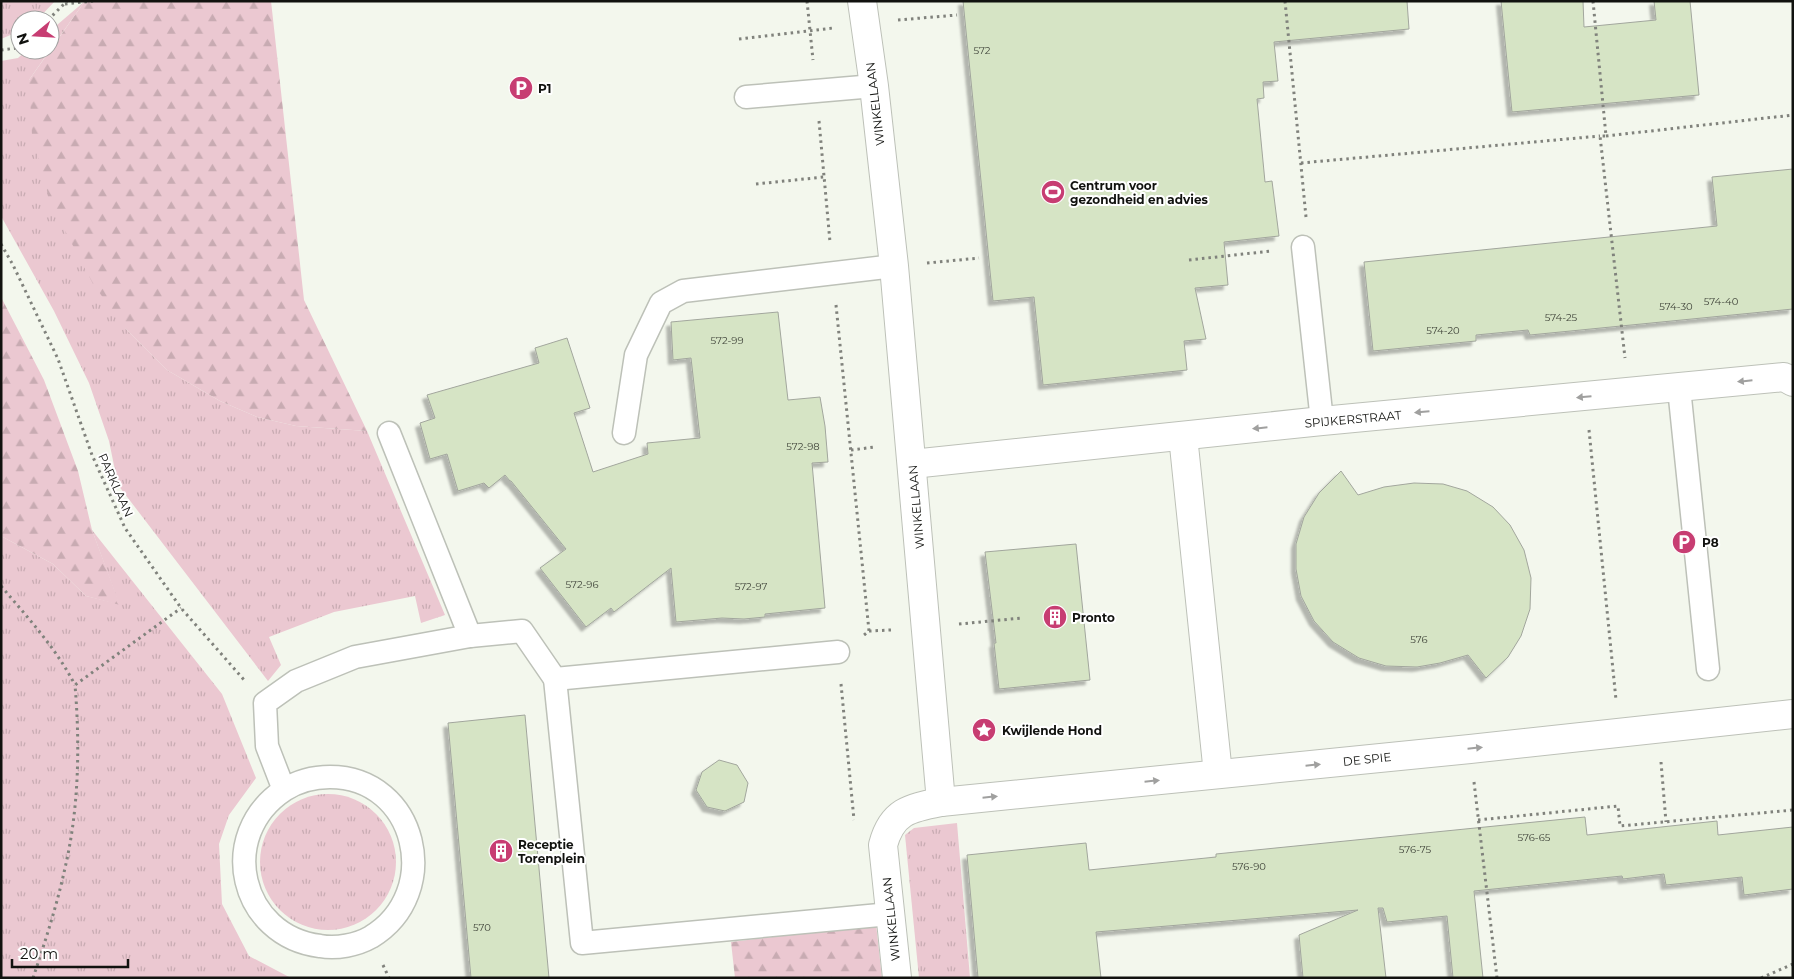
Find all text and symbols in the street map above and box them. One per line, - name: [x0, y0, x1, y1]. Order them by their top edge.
- north arrow: [10, 10, 60, 60]
- text: N: [12, 31, 33, 47]
- house number: 572: [973, 44, 991, 57]
- street label: WINKELLAAN: [862, 61, 888, 147]
- parking icon: P1: [508, 75, 534, 101]
- place label: P1: [538, 81, 552, 96]
- place label: Centrum voor gezondheid en advies: [1070, 178, 1208, 207]
- sports icon: Centrum voor gezondheid en advies: [1040, 179, 1066, 205]
- house number: 574-40: [1704, 295, 1739, 308]
- house number: 574-30: [1659, 300, 1693, 313]
- house number: 574-25: [1545, 311, 1578, 324]
- house number: 574-20: [1426, 324, 1460, 337]
- house number: 572-99: [710, 334, 744, 347]
- one-way arrow: [1737, 378, 1753, 386]
- one-way arrow: [1575, 393, 1591, 401]
- street label: SPIJKERSTRAAT: [1304, 407, 1402, 431]
- one-way arrow: [1414, 408, 1430, 416]
- one-way arrow: [1252, 424, 1268, 432]
- house number: 572-98: [786, 440, 820, 453]
- street label: PARKLAAN: [95, 451, 137, 519]
- street label: WINKELLAAN: [905, 464, 927, 550]
- parking icon: P8: [1671, 529, 1697, 555]
- place label: P8: [1702, 535, 1719, 550]
- house number: 572-96: [565, 578, 599, 591]
- house number: 572-97: [735, 580, 767, 593]
- building icon: Pronto: [1042, 604, 1068, 630]
- place label: Pronto: [1072, 610, 1115, 625]
- house number: 576: [1410, 633, 1428, 646]
- place icon: Kwijlende Hond: [971, 717, 997, 743]
- place label: Kwijlende Hond: [1002, 723, 1102, 738]
- one-way arrow: [1467, 744, 1483, 752]
- street label: DE SPIE: [1342, 749, 1392, 769]
- one-way arrow: [1306, 760, 1322, 768]
- one-way arrow: [1144, 777, 1160, 785]
- one-way arrow: [982, 793, 998, 801]
- house number: 576-65: [1518, 831, 1551, 844]
- place label: Receptie Torenplein: [518, 837, 585, 866]
- building icon: Receptie Torenplein: [488, 838, 514, 864]
- house number: 576-75: [1399, 843, 1432, 856]
- house number: 576-90: [1232, 860, 1266, 873]
- street label: WINKELLAAN: [879, 876, 903, 962]
- house number: 570: [473, 921, 491, 934]
- scale bar: [12, 936, 129, 968]
- text: 20 m: [20, 944, 58, 963]

